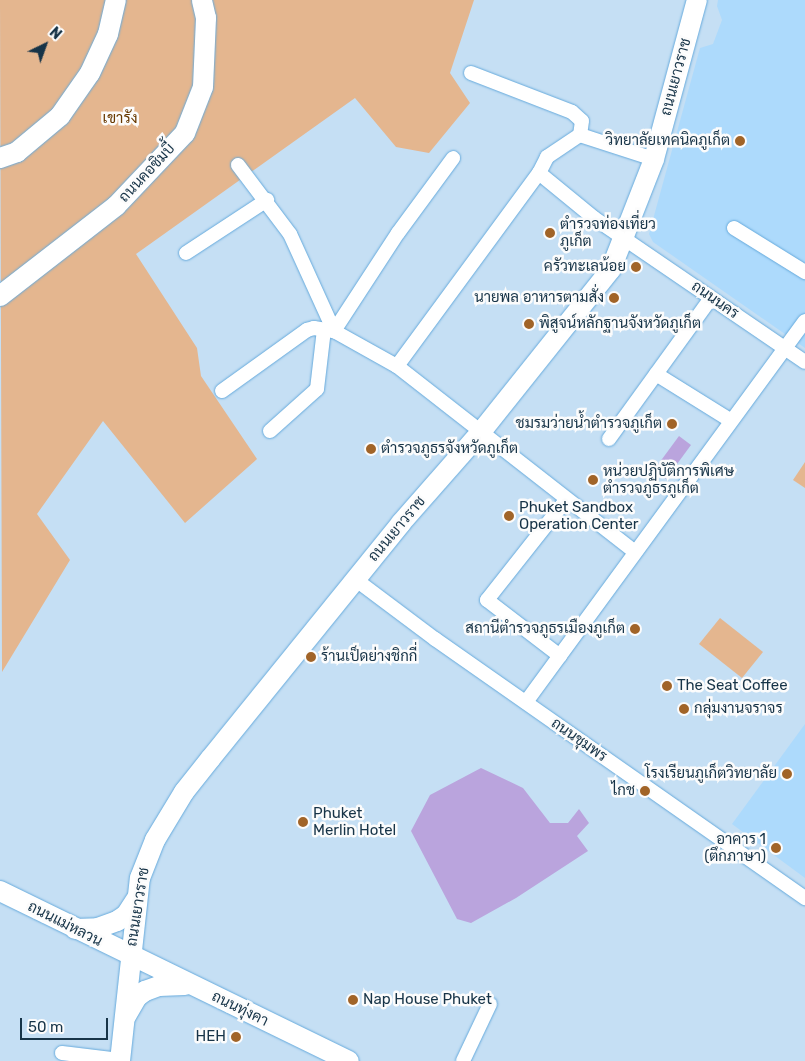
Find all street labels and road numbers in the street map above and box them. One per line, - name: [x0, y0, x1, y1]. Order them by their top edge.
- street label: ถนนเยาวราช: [657, 36, 695, 118]
- street label: ถนนคอซิมบี้: [115, 140, 179, 206]
- street label: ถนนนคร: [688, 277, 742, 323]
- street label: ถนนเยาวราช: [365, 493, 429, 565]
- street label: ถนนชุมพร: [548, 714, 610, 766]
- street label: ถนนเยาวราช: [123, 866, 153, 948]
- street label: ถนนแม่หลวน: [25, 898, 105, 950]
- street label: ถนนทุ่งคา: [209, 988, 271, 1030]

